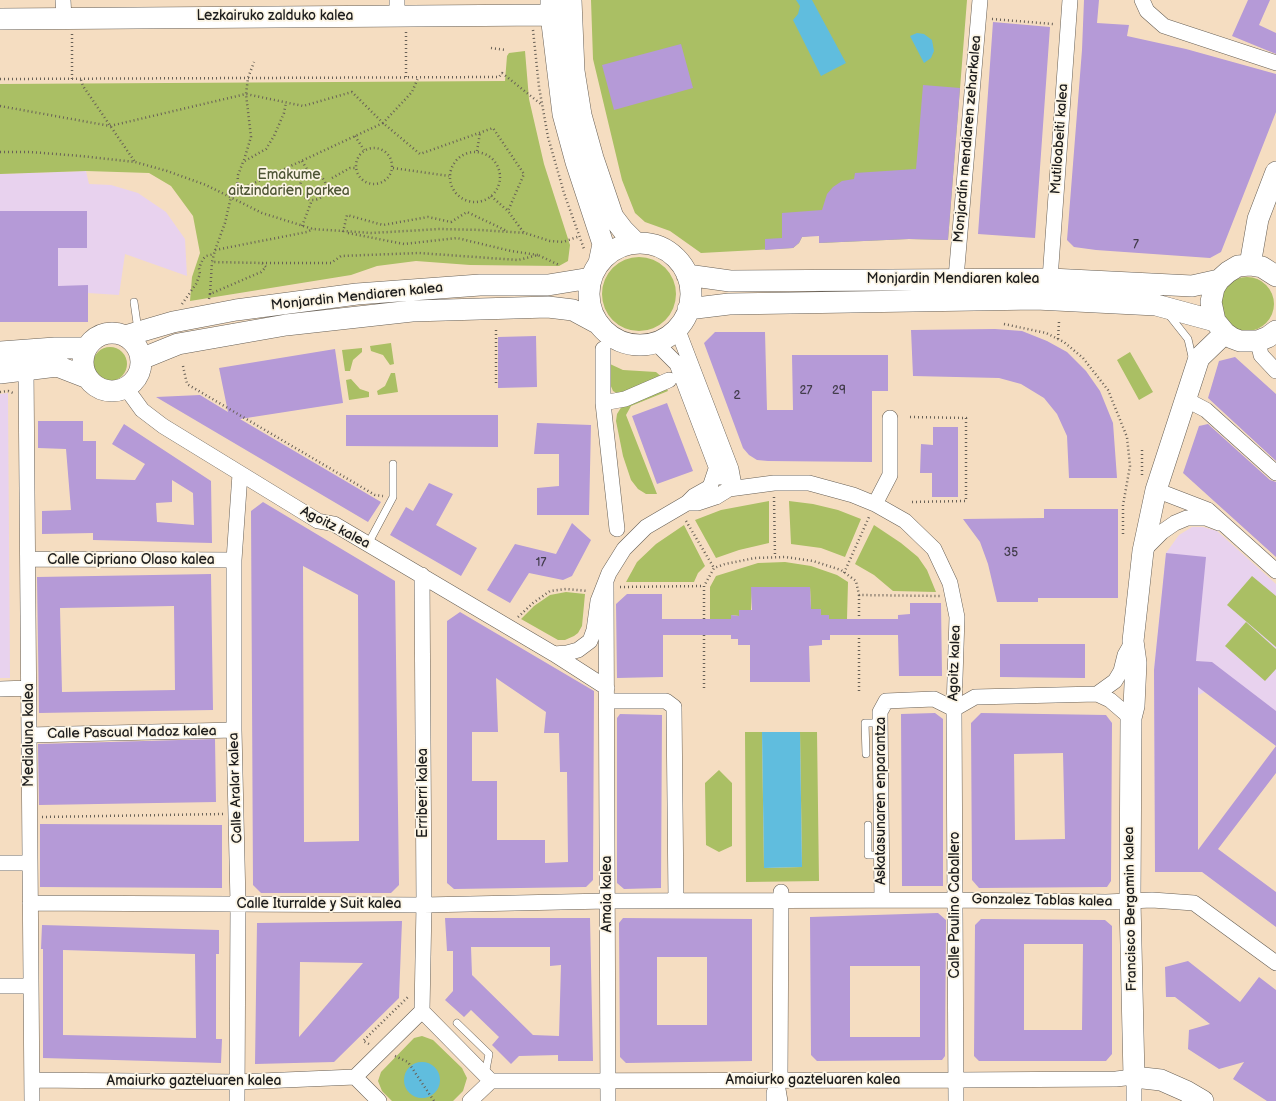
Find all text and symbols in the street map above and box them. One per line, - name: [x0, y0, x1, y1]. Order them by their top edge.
- street label: Lezkairuko zalduko kalea: [196, 8, 354, 24]
- street label: Monjardín mendiaren zeharkalea: [951, 35, 985, 243]
- street label: Mutiloabeiti kalea: [1048, 83, 1072, 195]
- park label: Emakume aitzindarien parkea: [228, 167, 350, 200]
- house number: 7: [1133, 238, 1139, 252]
- street label: Monjardin Mendiaren kalea: [867, 271, 1039, 287]
- street label: Monjardin Mendiaren kalea: [270, 280, 444, 314]
- house number: 27: [800, 384, 812, 398]
- house number: 29: [832, 384, 846, 398]
- house number: 2: [733, 389, 741, 403]
- street label: Agoitz kalea: [297, 503, 373, 553]
- house number: 35: [1004, 546, 1018, 560]
- street label: Calle Cipriano Olaso kalea: [47, 552, 215, 568]
- house number: 17: [536, 556, 546, 570]
- street label: Agoitz kalea: [945, 625, 965, 701]
- street label: Medialuna kalea: [21, 683, 37, 787]
- street label: Askatasunaren enparantza: [873, 717, 889, 885]
- street label: Calle Pascual Madoz kalea: [47, 723, 217, 743]
- street label: Calle Aralar kalea: [226, 732, 246, 844]
- street label: Erriberri kalea: [415, 748, 431, 838]
- street label: Francisco Bergamin kalea: [1121, 826, 1141, 992]
- street label: Calle Paulino Caballero: [947, 832, 963, 978]
- street label: Amaia kalea: [599, 856, 615, 932]
- street label: Gonzalez Tablas kalea: [971, 891, 1113, 911]
- street label: Calle Iturralde y Suit kalea: [237, 896, 401, 912]
- street label: Amaiurko gazteluaren kalea: [726, 1072, 900, 1088]
- street label: Amaiurko gazteluaren kalea: [107, 1073, 281, 1089]

